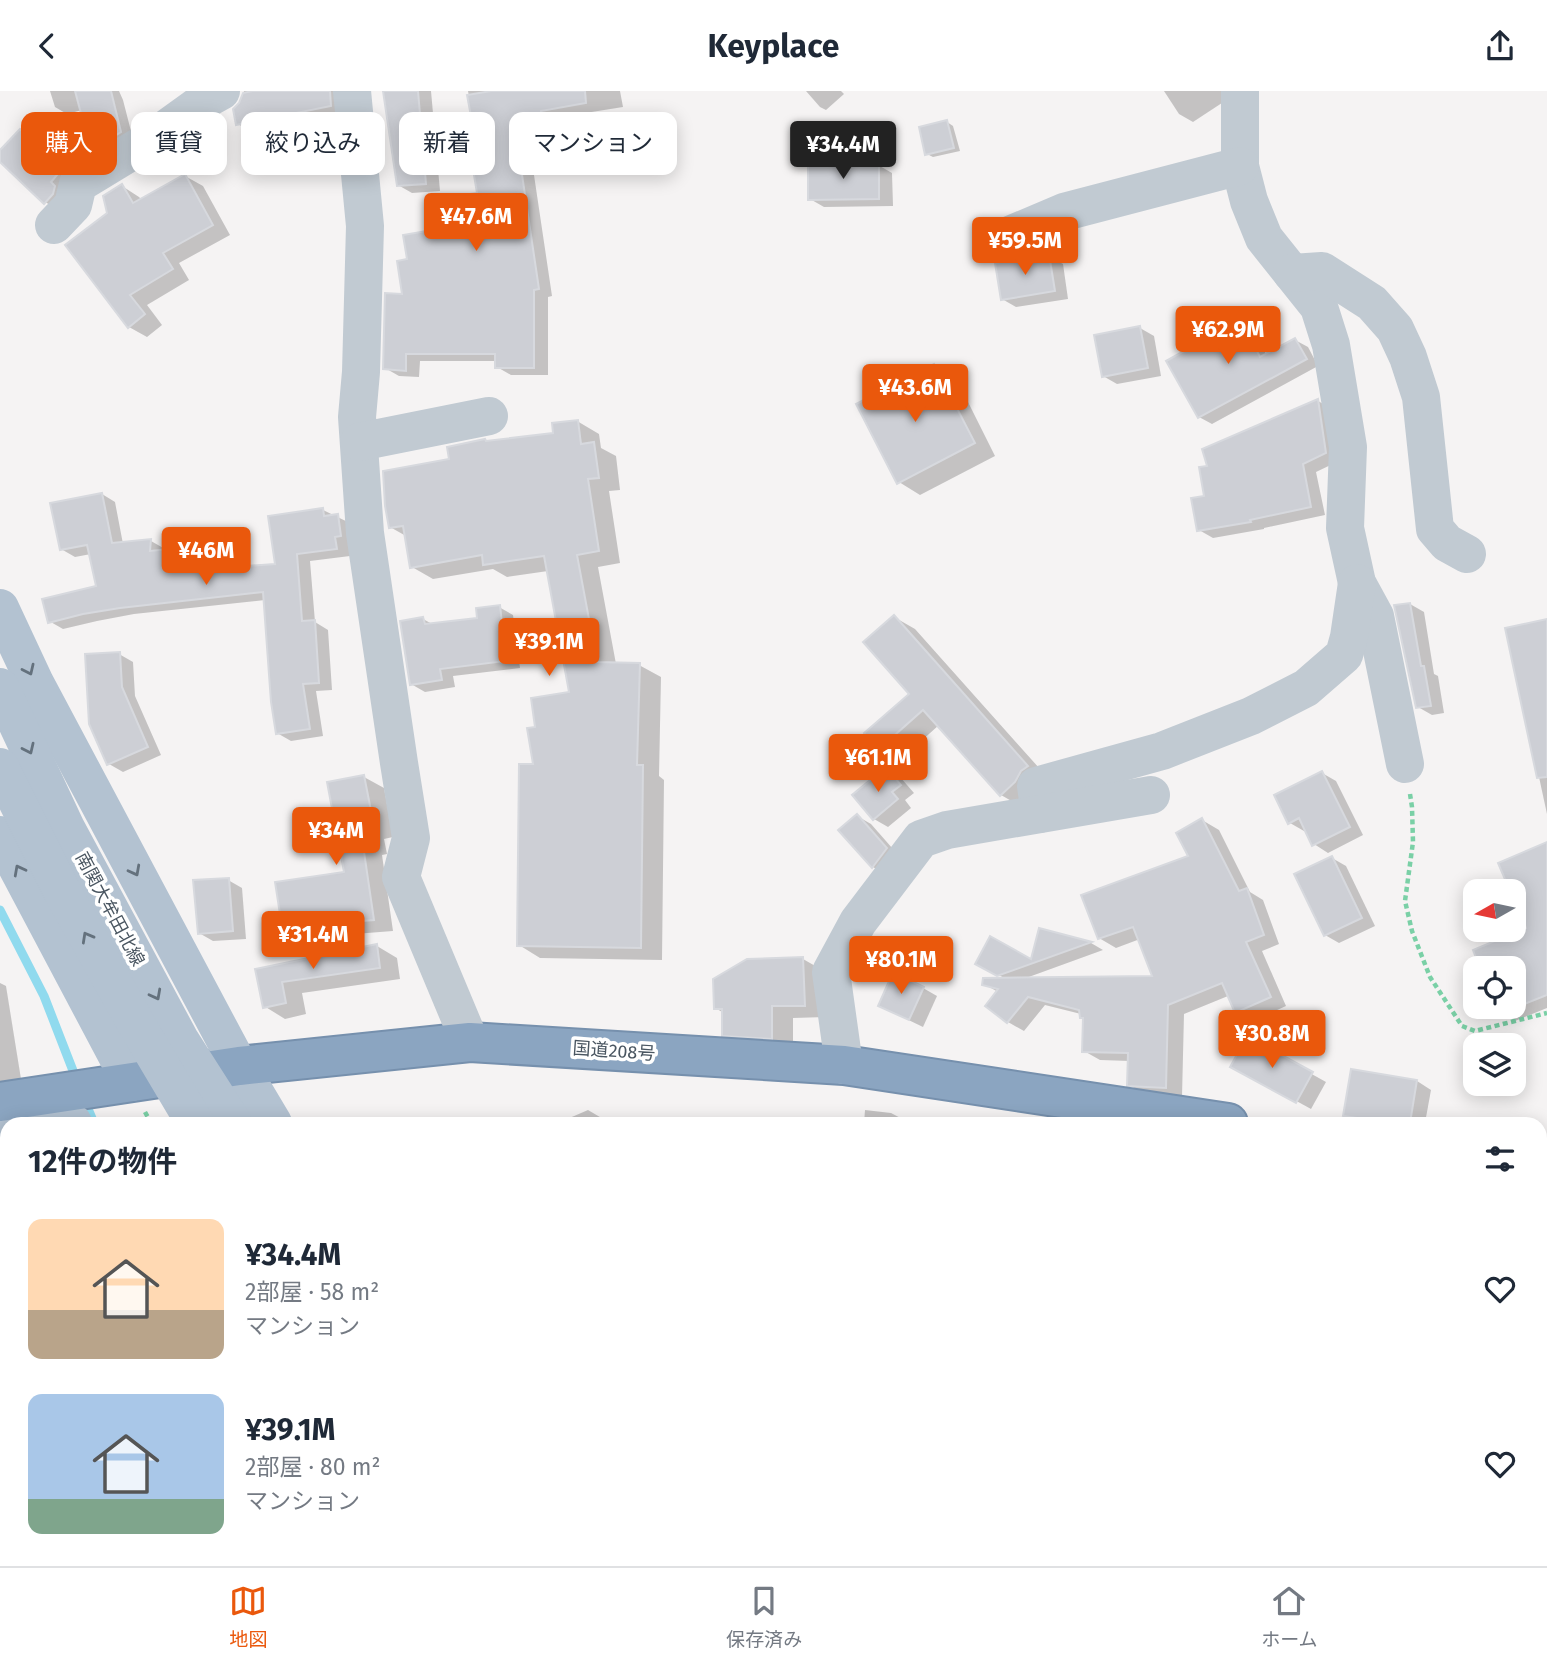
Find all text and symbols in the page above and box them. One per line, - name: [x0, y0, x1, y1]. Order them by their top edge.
- icon: back: [28, 27, 66, 65]
- text: Keyplace: [707, 27, 840, 65]
- icon: share: [1481, 27, 1519, 65]
- chip: 購入: [21, 112, 117, 175]
- chip: 賃貸: [131, 112, 227, 175]
- chip: 絞り込み: [241, 112, 385, 175]
- chip: 新着: [399, 112, 495, 175]
- chip: マンション: [509, 112, 677, 175]
- pin: ¥34.4M: [786, 122, 900, 181]
- text: ¥34.4M: [806, 130, 880, 158]
- pin: ¥47.6M: [419, 193, 533, 253]
- text: ¥47.6M: [440, 202, 512, 230]
- pin: ¥59.5M: [968, 218, 1082, 277]
- text: ¥59.5M: [988, 226, 1062, 254]
- pin: ¥62.9M: [1171, 307, 1285, 366]
- text: ¥62.9M: [1192, 315, 1264, 343]
- pin: ¥43.6M: [858, 365, 972, 424]
- text: ¥43.6M: [878, 373, 952, 401]
- pin: ¥46M: [165, 527, 247, 587]
- text: ¥46M: [178, 536, 234, 564]
- pin: ¥39.1M: [492, 619, 606, 678]
- text: ¥39.1M: [514, 627, 584, 655]
- one-way arrow: [21, 663, 35, 675]
- pin: ¥61.1M: [821, 735, 935, 794]
- one-way arrow: [21, 742, 35, 754]
- text: ¥61.1M: [845, 743, 911, 771]
- pin: ¥34M: [295, 807, 377, 867]
- text: ¥34M: [308, 816, 364, 844]
- street label: 南関大牟田北線: [71, 848, 149, 970]
- one-way arrow: [127, 864, 140, 876]
- one-way arrow: [13, 865, 27, 878]
- north arrow: [1463, 879, 1526, 941]
- map controls: [1463, 879, 1526, 1096]
- pin: ¥31.4M: [256, 911, 370, 971]
- text: ¥31.4M: [278, 920, 348, 948]
- one-way arrow: [82, 932, 95, 944]
- pin: ¥80.1M: [844, 937, 958, 996]
- text: ¥80.1M: [865, 945, 937, 973]
- button: locate: [1463, 956, 1526, 1019]
- one-way arrow: [148, 987, 161, 1000]
- pin: ¥30.8M: [1215, 1011, 1329, 1070]
- text: ¥30.8M: [1234, 1019, 1310, 1047]
- button: layers: [1463, 1033, 1526, 1096]
- street label: 国道208号: [572, 1037, 656, 1065]
- icon: filters: [1481, 1140, 1519, 1178]
- text: 12件の物件: [28, 1144, 177, 1180]
- text: ¥34.4M: [245, 1237, 341, 1273]
- icon: home: [84, 1247, 168, 1331]
- icon: heart: [1481, 1270, 1519, 1308]
- text: 2部屋 · 58 m²: [245, 1278, 379, 1306]
- text: マンション: [245, 1312, 360, 1340]
- text: ¥39.1M: [245, 1412, 335, 1448]
- icon: home: [84, 1422, 168, 1506]
- icon: heart: [1481, 1445, 1519, 1483]
- text: 2部屋 · 80 m²: [245, 1453, 381, 1481]
- text: マンション: [245, 1487, 360, 1515]
- tab: 地図: [229, 1582, 267, 1651]
- tab: 保存済み: [726, 1582, 802, 1651]
- tab: ホーム: [1261, 1582, 1318, 1651]

